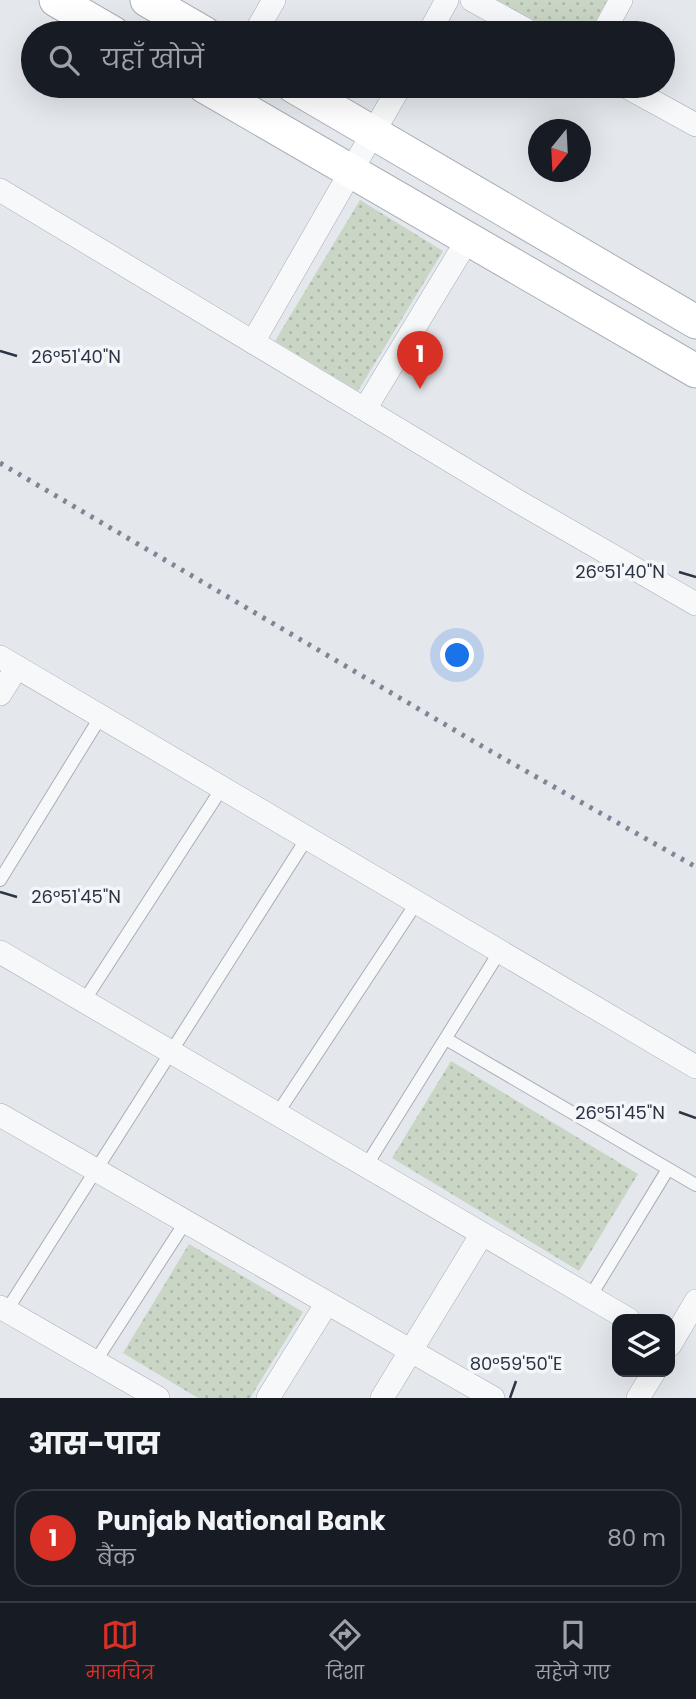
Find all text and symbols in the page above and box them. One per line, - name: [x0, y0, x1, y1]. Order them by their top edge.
- search box: [21, 21, 675, 98]
- icon: search: [45, 41, 83, 79]
- text: यहाँ खोजें: [101, 41, 204, 77]
- north arrow: [528, 119, 591, 182]
- pin: 1: [397, 331, 443, 389]
- text: 26°51'40"N: [31, 344, 121, 369]
- text: 26°51'40"N: [575, 559, 665, 584]
- your location: [440, 638, 474, 672]
- text: 26°51'45"N: [31, 884, 121, 909]
- text: 26°51'45"N: [575, 1100, 665, 1125]
- map controls: [612, 1314, 675, 1377]
- button: layers: [612, 1314, 675, 1377]
- text: 80°59'50"E: [470, 1351, 562, 1376]
- text: आस-पास: [28, 1422, 160, 1465]
- text: Punjab National Bank: [97, 1503, 385, 1539]
- text: 1: [49, 1522, 57, 1554]
- text: 80 m: [607, 1522, 666, 1554]
- text: बैंक: [97, 1542, 136, 1574]
- tab: मानचित्र: [86, 1616, 154, 1687]
- tab: दिशा: [326, 1616, 364, 1687]
- tab: सहेजे गए: [536, 1616, 610, 1687]

